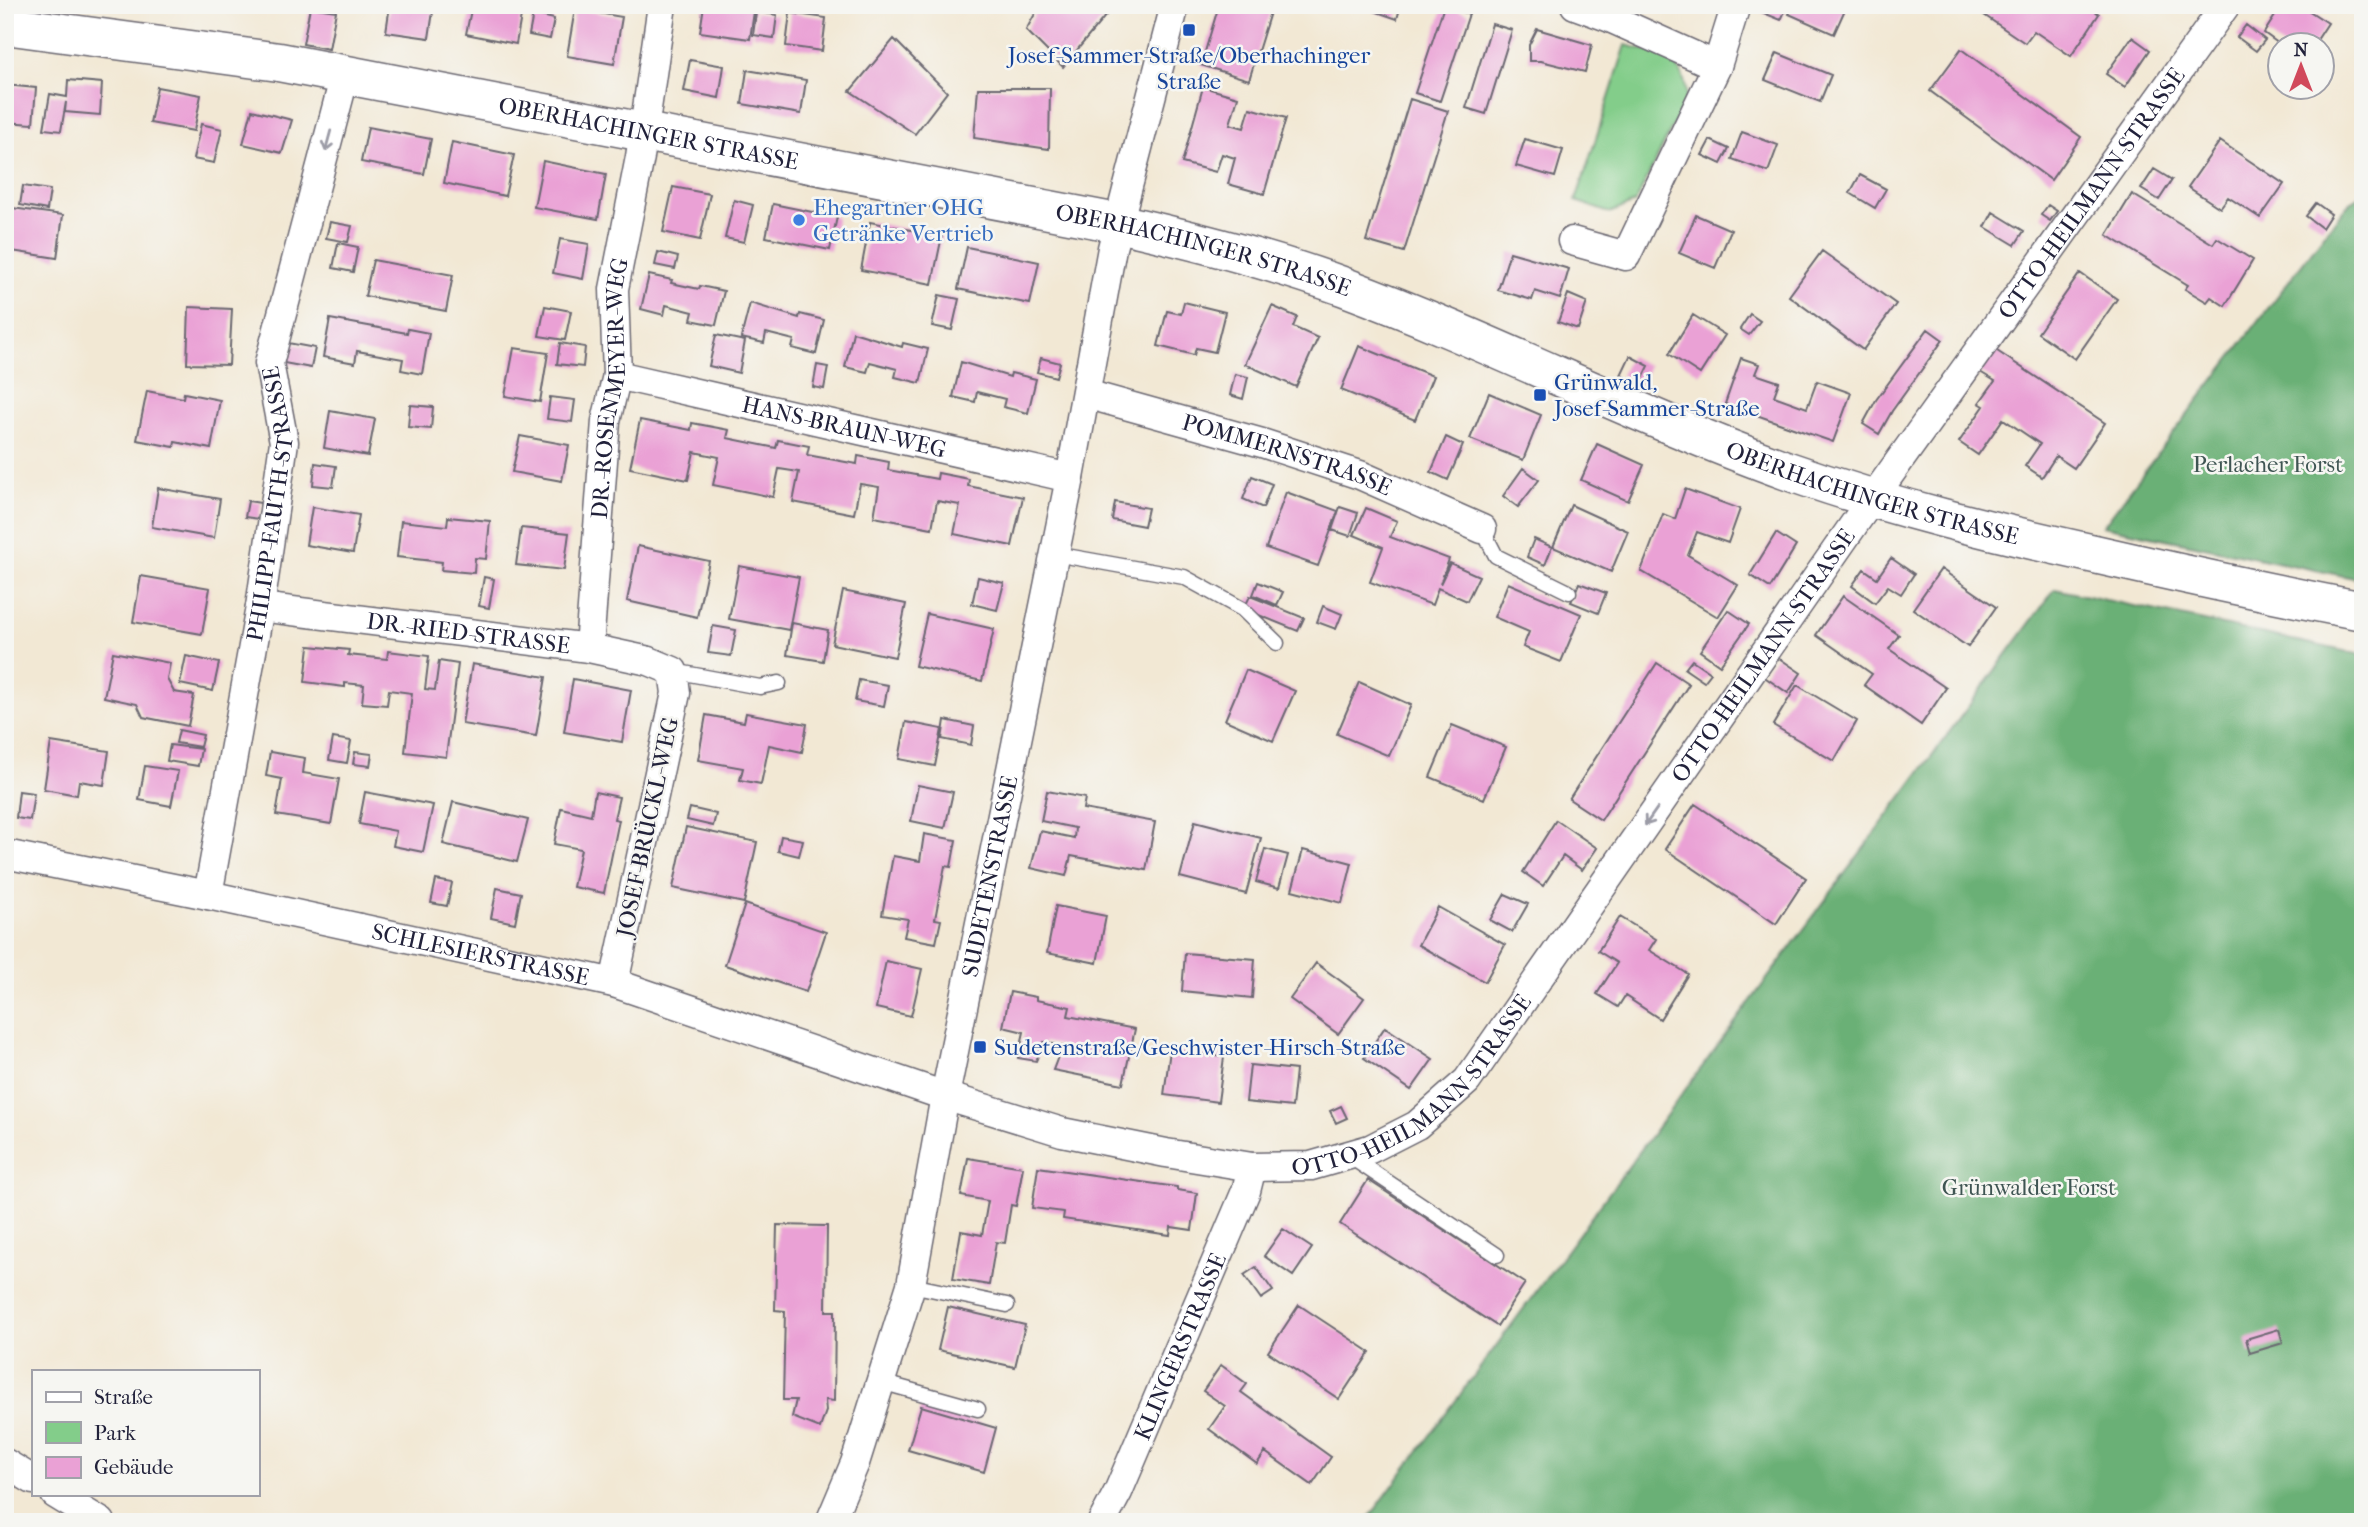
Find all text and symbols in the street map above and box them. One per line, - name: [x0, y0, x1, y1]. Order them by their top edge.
- marker: Josef-Sammer-Straße/Oberhachinger Straße: [1181, 22, 1197, 38]
- north arrow: [2266, 32, 2336, 102]
- text: N: [2294, 39, 2309, 61]
- place label: Josef-Sammer-Straße/Oberhachinger Straße: [1006, 42, 1370, 95]
- street label: OTTO-HEILMANN-STRASSE: [1992, 63, 2191, 324]
- street label: OBERHACHINGER STRASSE: [496, 92, 801, 176]
- one-way arrow: [321, 129, 334, 152]
- place label: Ehegartner OHG Getränke Vertrieb: [813, 194, 993, 247]
- street label: OBERHACHINGER STRASSE: [1053, 198, 1355, 302]
- marker: Ehegartner OHG Getränke Vertrieb: [791, 212, 807, 228]
- street label: DR.-ROSENMEYER-WEG: [586, 255, 634, 520]
- street label: PHILIPP-FAUTH-STRASSE: [241, 364, 299, 644]
- place label: Grünwald, Josef-Sammer-Straße: [1552, 369, 1760, 422]
- marker: Grünwald, Josef-Sammer-Straße: [1532, 387, 1548, 403]
- street label: HANS-BRAUN-WEG: [739, 391, 949, 463]
- street label: POMMERNSTRASSE: [1179, 408, 1396, 501]
- street label: OBERHACHINGER STRASSE: [1722, 436, 2022, 550]
- park label: Perlacher Forst: [2193, 451, 2343, 478]
- street label: OTTO-HEILMANN-STRASSE: [1666, 524, 1861, 788]
- street label: DR.-RIED-STRASSE: [365, 607, 572, 660]
- street label: JOSEF-BRÜCKL-WEG: [611, 715, 684, 941]
- street label: SUDETENSTRASSE: [956, 773, 1023, 979]
- one-way arrow: [1644, 807, 1658, 826]
- street label: SCHLESIERSTRASSE: [369, 918, 592, 991]
- street label: OTTO-HEILMANN-STRASSE: [1292, 989, 1537, 1180]
- place label: Sudetenstraße/Geschwister-Hirsch-Straße: [994, 1034, 1405, 1061]
- marker: Sudetenstraße/Geschwister-Hirsch-Straße: [972, 1039, 988, 1055]
- park label: Grünwalder Forst: [1942, 1174, 2116, 1201]
- street label: KLINGERSTRASSE: [1129, 1249, 1232, 1444]
- legend: [32, 1370, 259, 1496]
- text: Straße: [94, 1385, 153, 1409]
- text: Park: [94, 1421, 136, 1445]
- text: Gebäude: [94, 1455, 174, 1479]

